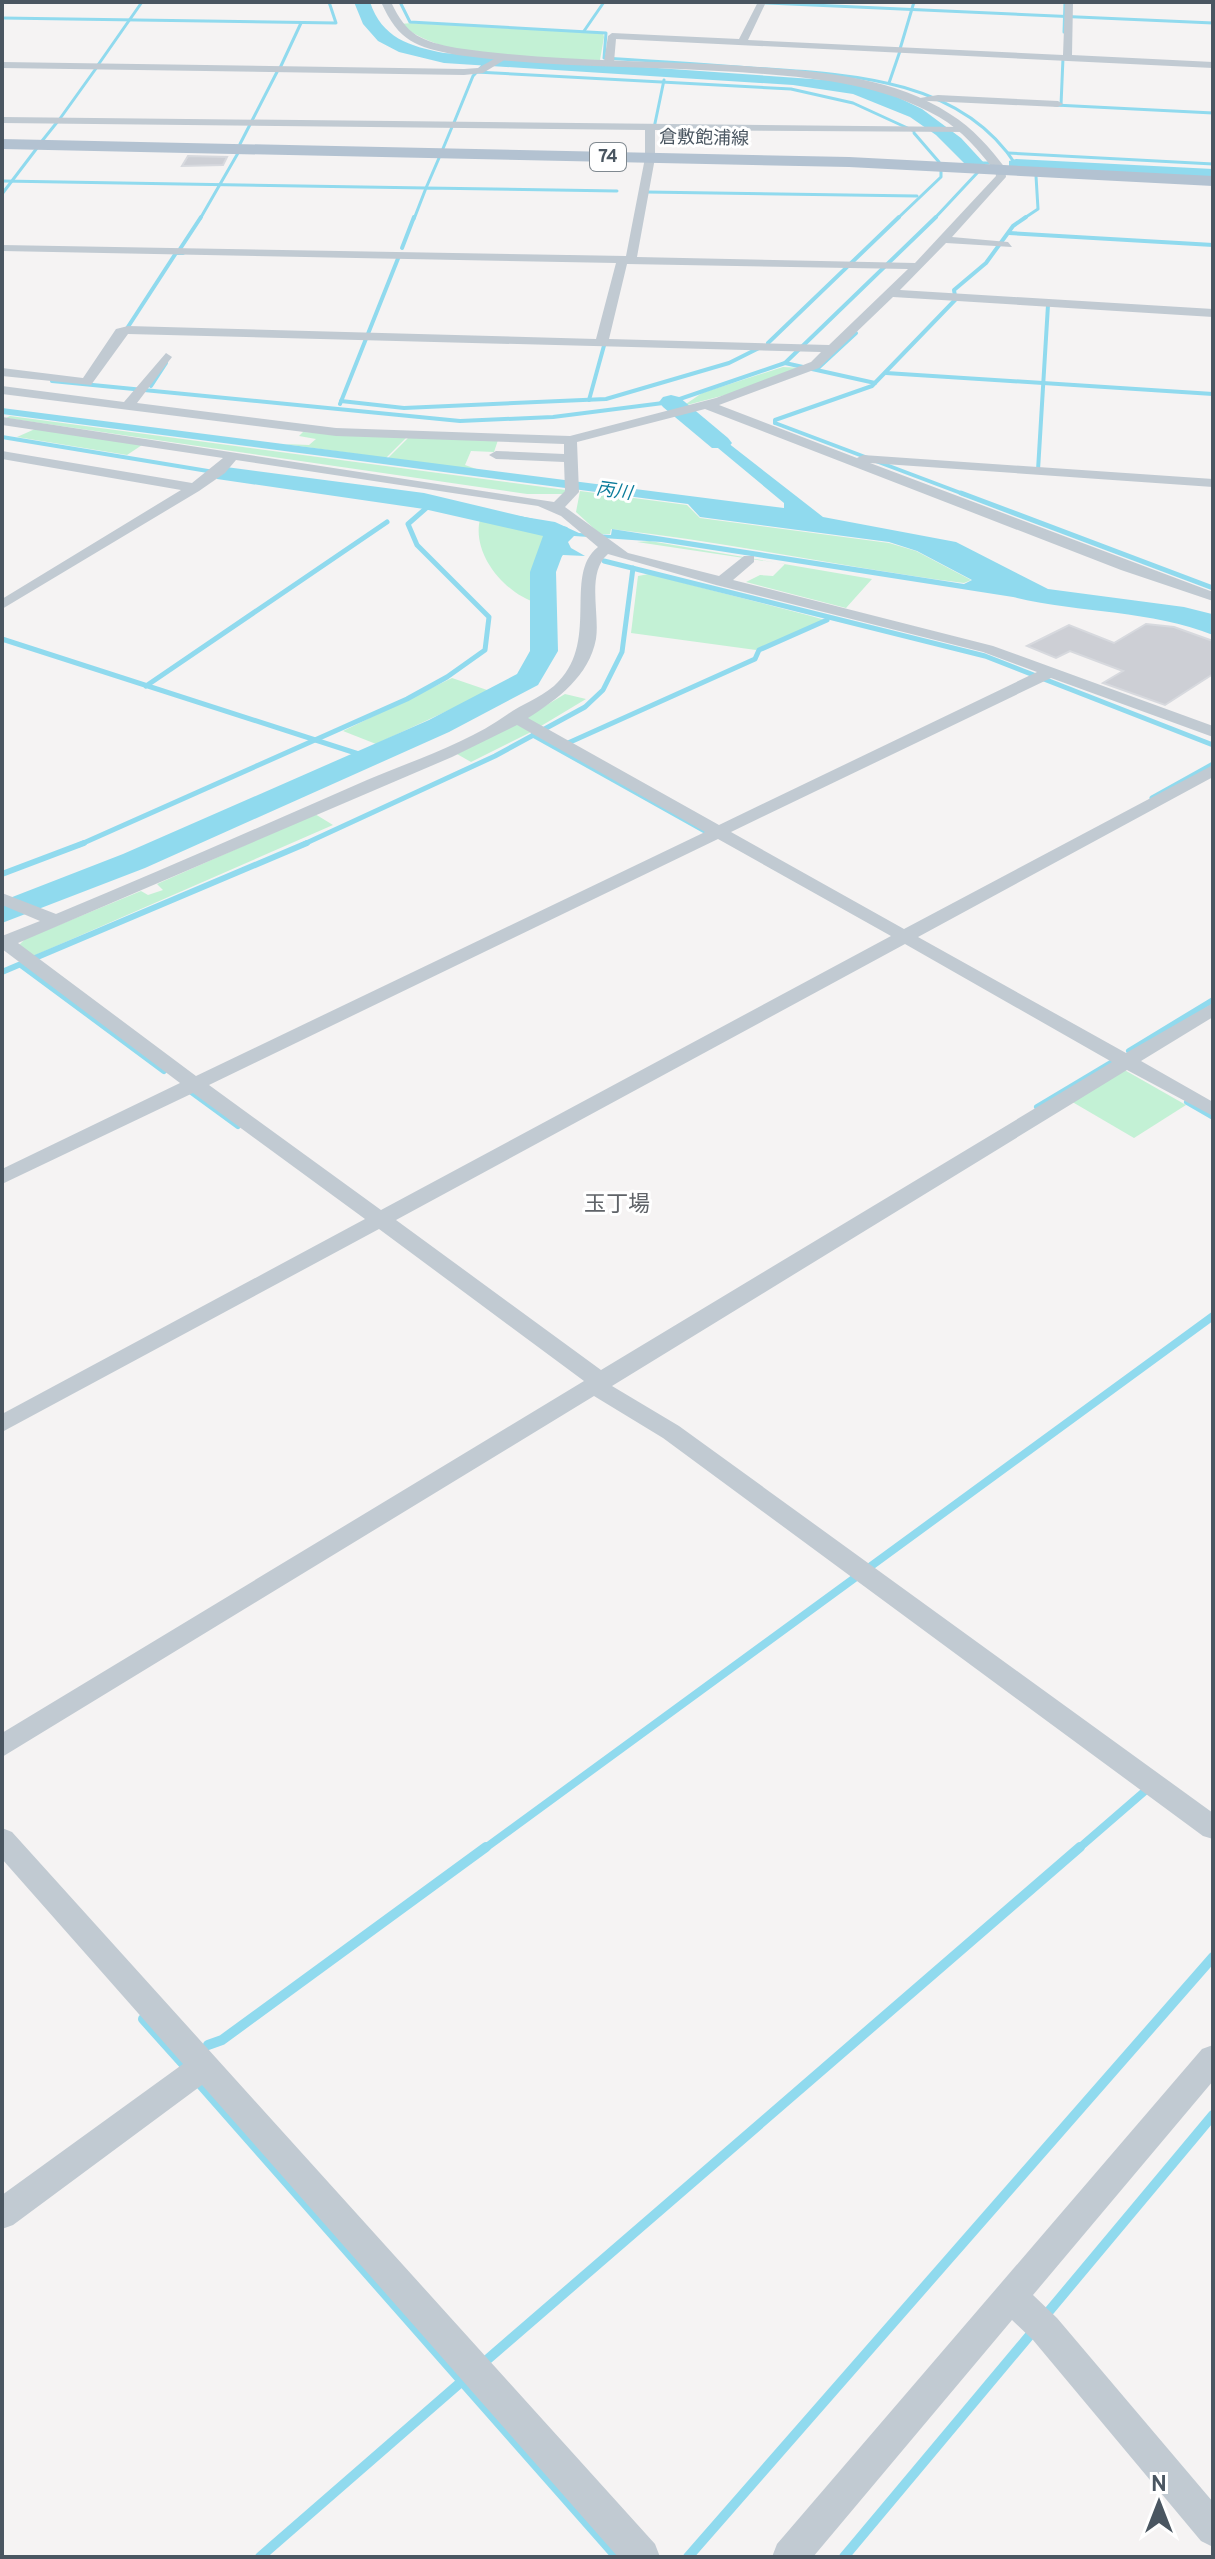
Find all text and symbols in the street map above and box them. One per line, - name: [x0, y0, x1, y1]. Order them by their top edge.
- street label: 倉敷飽浦線: [659, 127, 749, 151]
- road number: 74: [590, 143, 626, 171]
- water label: 丙川: [595, 478, 635, 506]
- district label: 玉丁場: [584, 1192, 650, 1219]
- north arrow: [1119, 2463, 1199, 2543]
- text: N: [1151, 2472, 1167, 2499]

